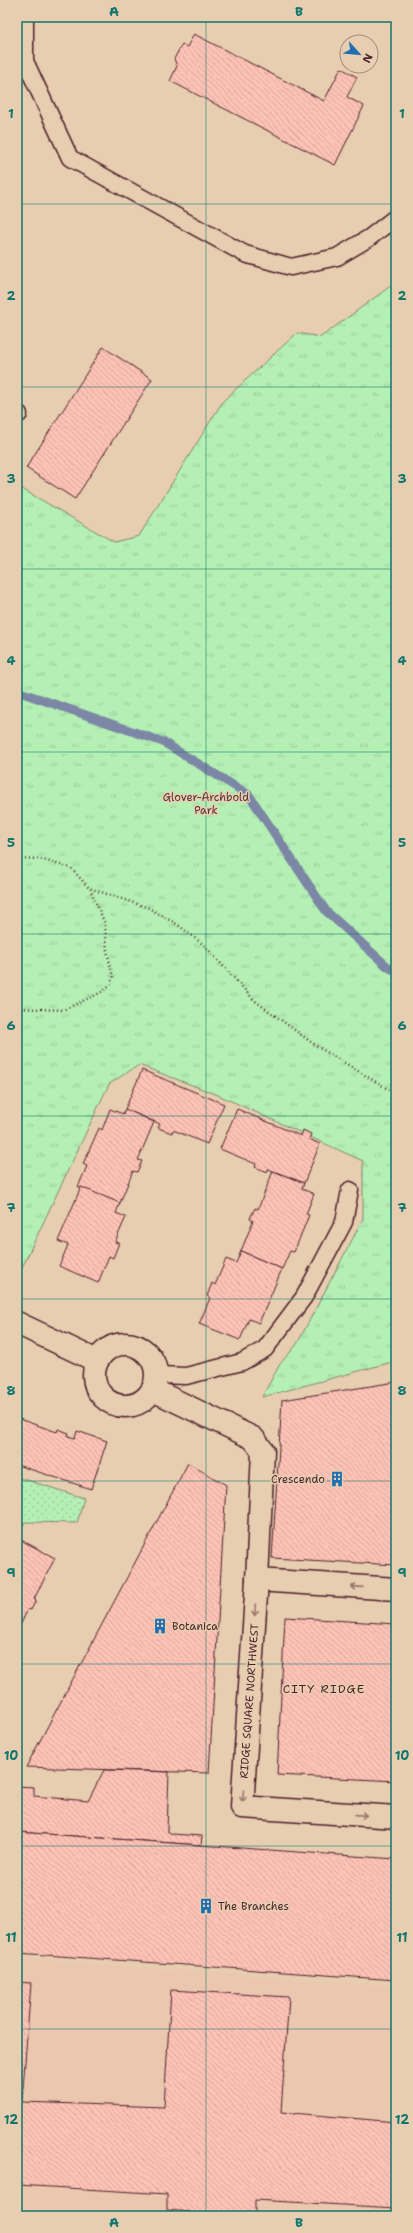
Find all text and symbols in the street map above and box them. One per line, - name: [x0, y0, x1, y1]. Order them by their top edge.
- text: A: [109, 3, 119, 20]
- text: B: [295, 3, 303, 20]
- north arrow: [339, 34, 379, 74]
- text: N: [359, 51, 376, 66]
- text: 1: [8, 105, 14, 122]
- text: 1: [399, 105, 405, 122]
- text: 2: [6, 287, 16, 304]
- text: 2: [397, 287, 407, 304]
- text: 3: [6, 470, 16, 487]
- text: 3: [397, 470, 407, 487]
- text: 4: [6, 652, 16, 669]
- text: 4: [397, 652, 407, 669]
- park label: Glover-Archbold Park: [163, 790, 249, 818]
- text: 5: [7, 834, 15, 851]
- text: 5: [398, 834, 406, 851]
- text: 6: [6, 1017, 16, 1034]
- text: 6: [397, 1017, 407, 1034]
- text: 7: [6, 1199, 16, 1216]
- text: 7: [397, 1199, 407, 1216]
- text: 8: [6, 1382, 16, 1399]
- text: 8: [397, 1382, 407, 1399]
- building icon: Crescendo: [328, 1470, 346, 1488]
- place label: Crescendo: [271, 1472, 325, 1487]
- text: 9: [6, 1564, 16, 1581]
- text: 9: [397, 1564, 407, 1581]
- one-way arrow: [351, 1583, 364, 1590]
- one-way arrow: [252, 1603, 259, 1616]
- building icon: Botanica: [151, 1617, 169, 1635]
- place label: Botanica: [172, 1619, 218, 1634]
- street label: RIDGE SQUARE NORTHWEST: [237, 1623, 262, 1779]
- district label: CITY RIDGE: [283, 1681, 365, 1697]
- text: 10: [4, 1747, 18, 1764]
- text: 10: [395, 1747, 409, 1764]
- one-way arrow: [239, 1789, 246, 1802]
- one-way arrow: [354, 1811, 367, 1818]
- building icon: The Branches: [197, 1897, 215, 1915]
- place label: The Branches: [218, 1899, 289, 1914]
- text: 11: [5, 1929, 17, 1946]
- text: 11: [396, 1929, 408, 1946]
- text: 12: [4, 2111, 18, 2128]
- text: 12: [395, 2111, 409, 2128]
- text: A: [109, 2214, 119, 2231]
- text: B: [295, 2214, 303, 2231]

